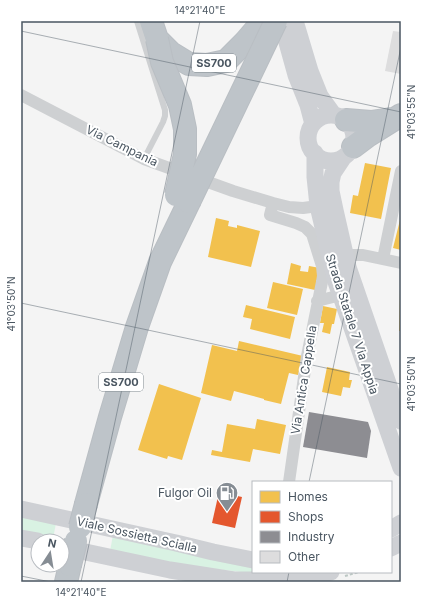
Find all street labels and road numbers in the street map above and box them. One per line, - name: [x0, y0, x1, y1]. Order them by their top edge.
- road number: SS700: [192, 54, 236, 72]
- street label: Via Campania: [84, 122, 161, 169]
- street label: Strada Statale 7 Via Appia: [323, 252, 382, 396]
- street label: Via Antica Cappella: [287, 324, 320, 436]
- road number: SS700: [99, 373, 143, 391]
- street label: Viale Sossietta Scialla: [75, 513, 199, 556]

